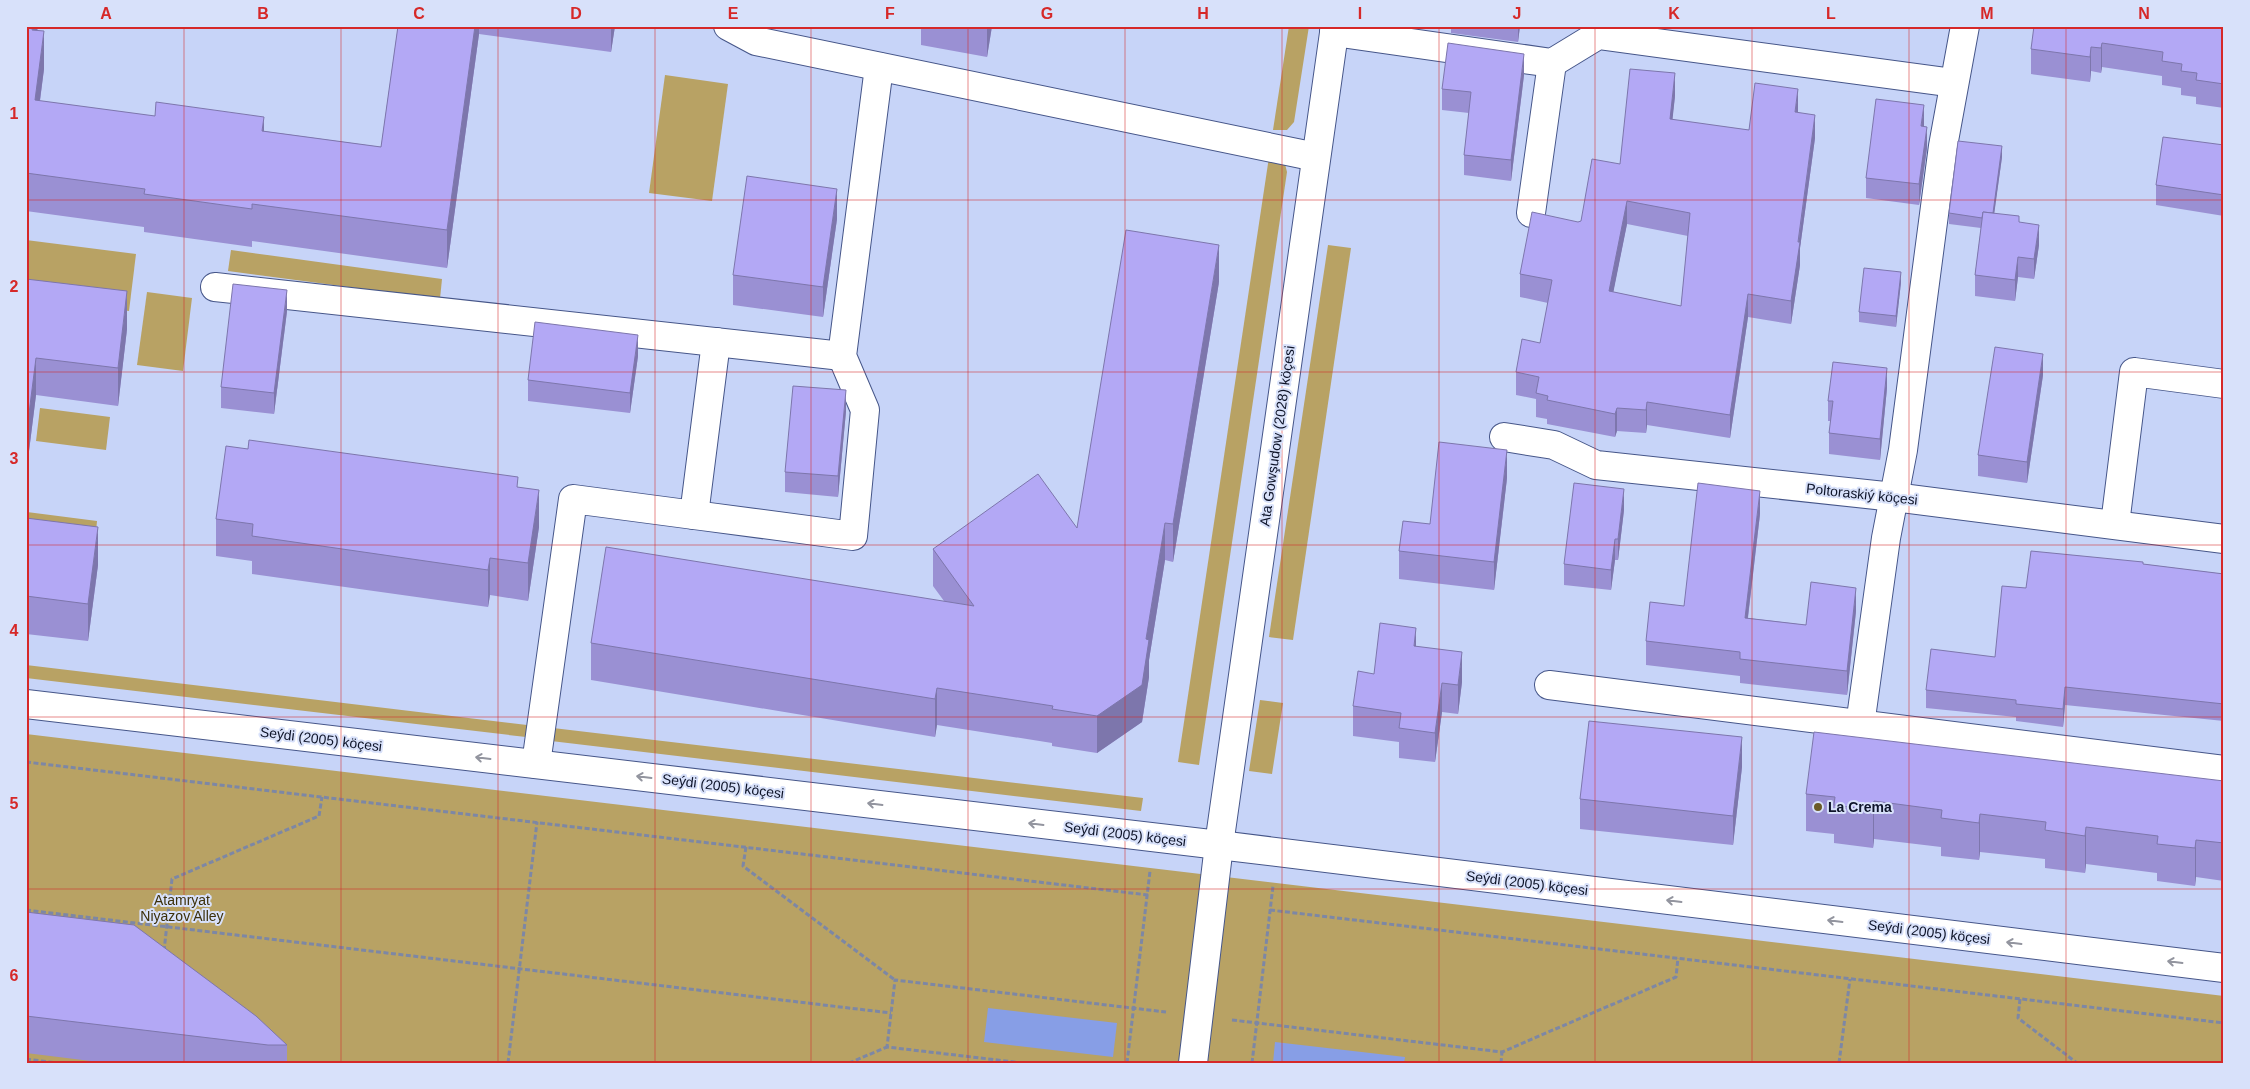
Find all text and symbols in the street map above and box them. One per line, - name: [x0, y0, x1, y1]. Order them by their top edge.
- text: A: [100, 5, 112, 22]
- text: B: [257, 5, 269, 22]
- text: C: [413, 5, 425, 22]
- text: D: [570, 5, 582, 22]
- text: E: [728, 5, 739, 22]
- text: F: [885, 5, 895, 22]
- text: G: [1041, 5, 1053, 22]
- text: H: [1197, 5, 1209, 22]
- text: I: [1358, 5, 1362, 22]
- text: J: [1513, 5, 1521, 22]
- text: K: [1668, 5, 1680, 22]
- text: L: [1826, 5, 1836, 22]
- text: M: [1980, 5, 1994, 22]
- text: N: [2138, 5, 2150, 22]
- text: 1: [10, 105, 19, 122]
- text: 2: [10, 278, 19, 295]
- street label: Ata Gowşudow (2028) köçesi: [1256, 345, 1298, 527]
- text: 3: [10, 450, 19, 467]
- street label: Poltoraskiý köçesi: [1805, 480, 1919, 508]
- text: 4: [10, 622, 19, 639]
- street label: Seýdi (2005) köçesi: [259, 724, 383, 754]
- one-way arrow: [475, 753, 491, 763]
- street label: Seýdi (2005) köçesi: [661, 771, 785, 801]
- one-way arrow: [636, 772, 652, 782]
- text: 5: [10, 795, 19, 812]
- one-way arrow: [867, 799, 883, 809]
- place label: La Crema: [1828, 799, 1892, 815]
- marker: La Crema: [1812, 801, 1824, 813]
- one-way arrow: [1029, 819, 1045, 829]
- street label: Seýdi (2005) köçesi: [1063, 819, 1187, 849]
- street label: Seýdi (2005) köçesi: [1465, 868, 1589, 898]
- park label: Atamryat Niyazov Alley: [140, 892, 224, 924]
- one-way arrow: [1666, 896, 1682, 906]
- one-way arrow: [1828, 916, 1844, 926]
- street label: Seýdi (2005) köçesi: [1867, 917, 1991, 947]
- one-way arrow: [2006, 937, 2022, 947]
- one-way arrow: [2168, 957, 2184, 967]
- text: 6: [10, 967, 19, 984]

